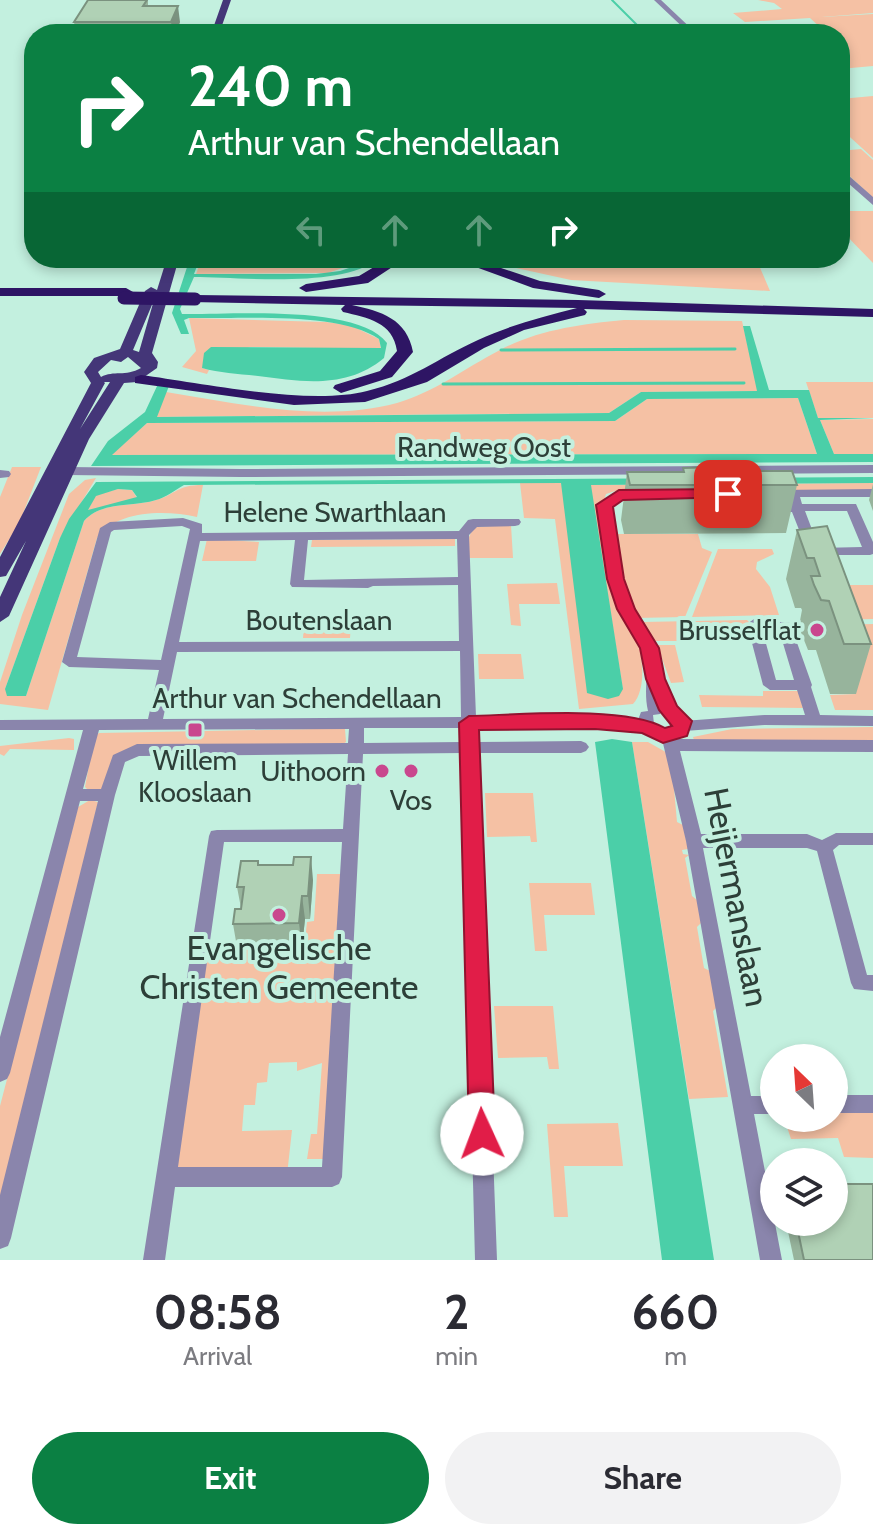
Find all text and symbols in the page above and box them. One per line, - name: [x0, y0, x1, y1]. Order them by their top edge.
- text: 240 m: [188, 52, 353, 120]
- icon: right: [56, 56, 160, 160]
- text: Arthur van Schendellaan: [188, 120, 560, 164]
- icon: left: [289, 208, 333, 252]
- icon: ahead: [373, 208, 417, 252]
- icon: ahead: [457, 208, 501, 252]
- icon: right: [541, 208, 585, 252]
- street label: Randweg Oost: [397, 430, 571, 464]
- pin: [694, 460, 762, 528]
- icon: arrive: [706, 472, 750, 516]
- street label: Helene Swarthlaan: [223, 495, 447, 529]
- street label: Boutenslaan: [246, 603, 392, 637]
- place label: Brusselflat: [678, 613, 801, 647]
- marker: Brusselflat: [808, 621, 826, 639]
- street label: Arthur van Schendellaan: [152, 681, 442, 715]
- marker: Willem Klooslaan: [186, 721, 204, 739]
- place label: Willem Klooslaan: [138, 743, 252, 809]
- place label: Uithoorn: [260, 754, 366, 788]
- marker: Uithoorn: [373, 762, 391, 780]
- marker: Vos: [402, 762, 420, 780]
- place label: Vos: [390, 783, 432, 817]
- street label: Heijermanslaan: [695, 784, 779, 1010]
- marker: Evangelische Christen Gemeente: [270, 906, 288, 924]
- place label: Evangelische Christen Gemeente: [140, 927, 418, 1008]
- north arrow: [760, 1044, 848, 1132]
- map controls: [760, 1044, 848, 1236]
- position arrow: [440, 1092, 524, 1176]
- button: layers: [760, 1148, 848, 1236]
- text: 08:58: [153, 1283, 282, 1341]
- text: 2: [444, 1283, 469, 1341]
- text: 660: [632, 1283, 719, 1341]
- text: Arrival: [183, 1340, 252, 1372]
- text: min: [435, 1340, 478, 1372]
- text: m: [664, 1340, 687, 1372]
- button: Exit: [32, 1432, 429, 1524]
- button: Share: [445, 1432, 841, 1524]

